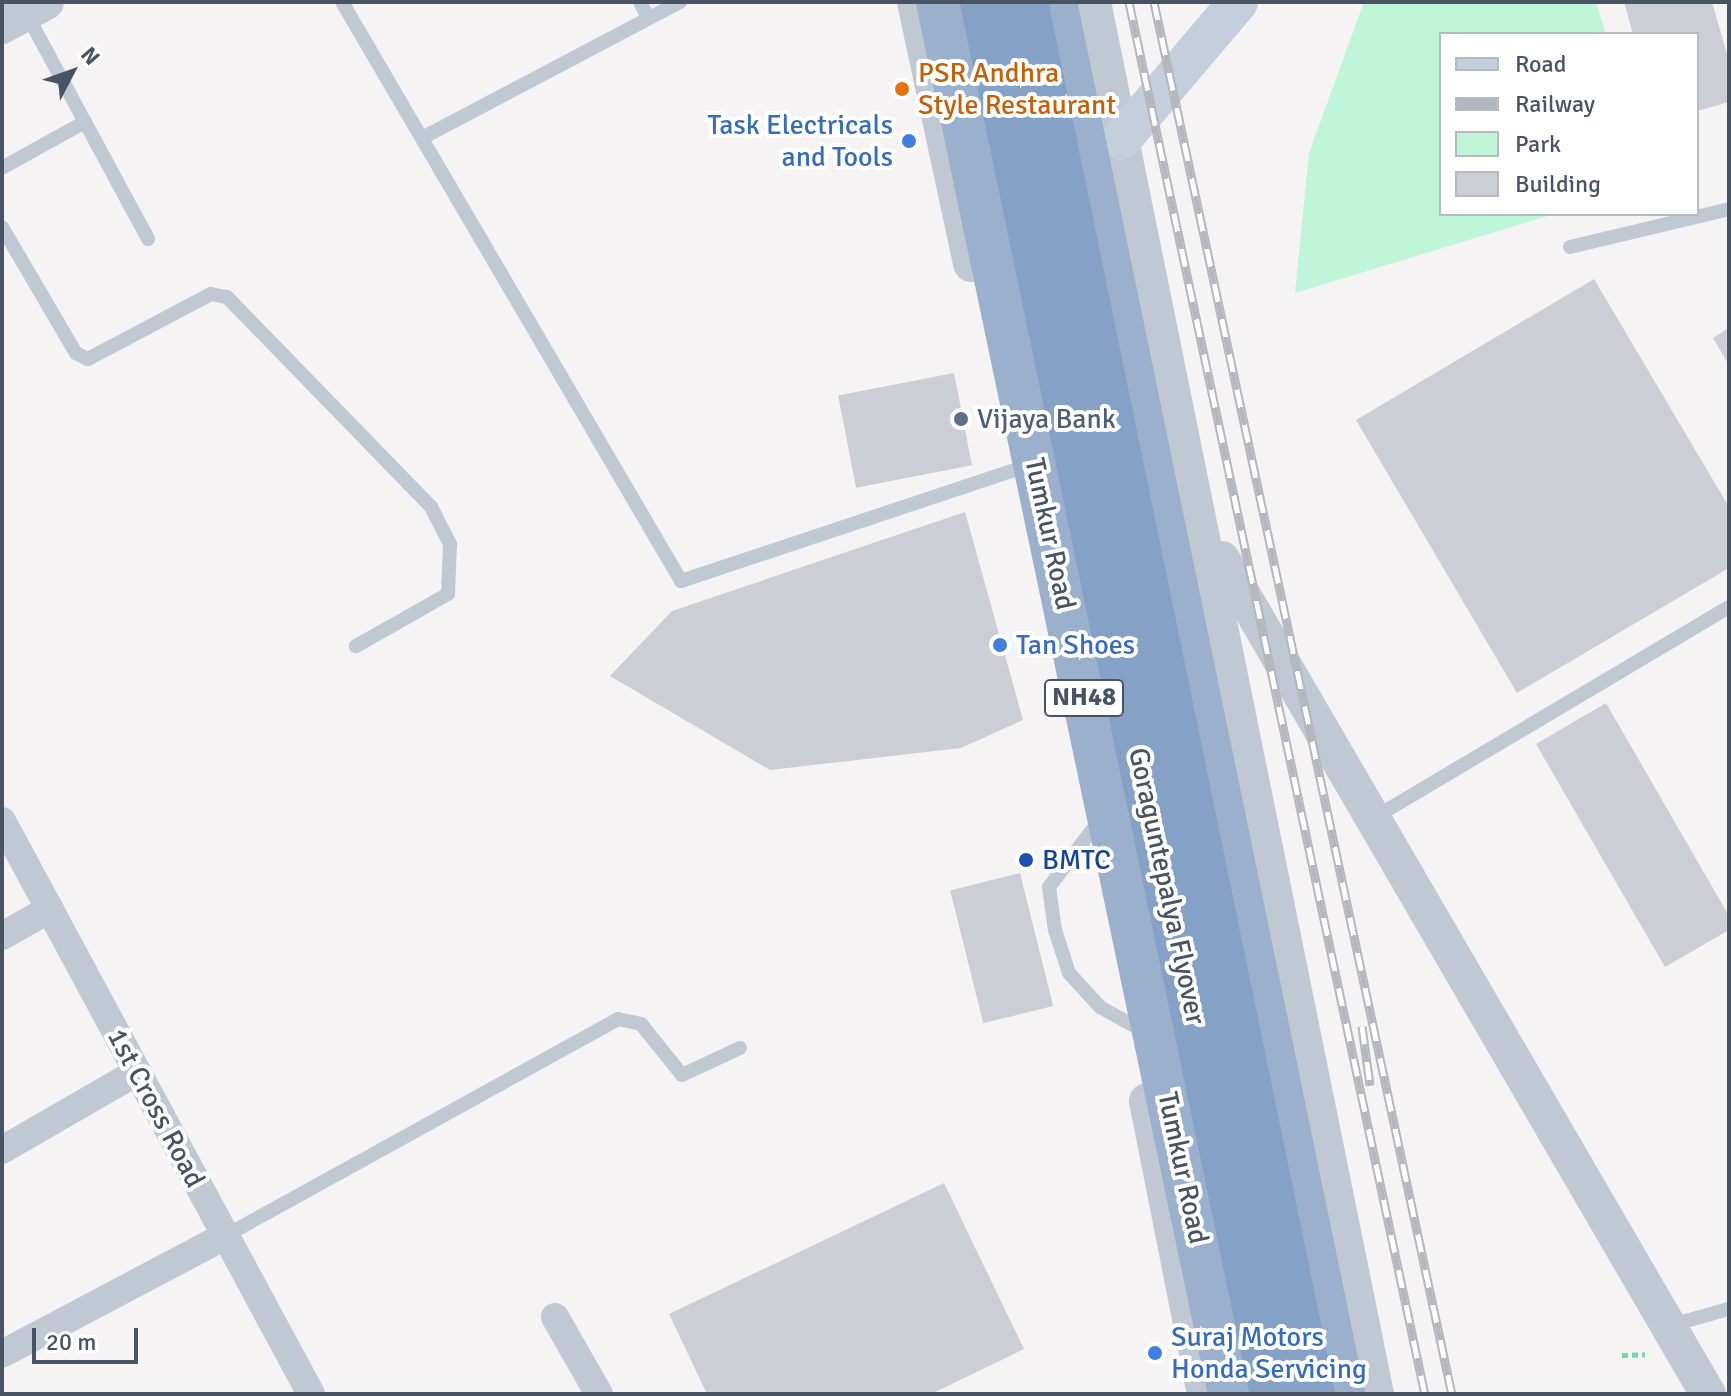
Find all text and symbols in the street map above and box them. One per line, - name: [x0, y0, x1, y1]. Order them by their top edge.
- north arrow: [32, 32, 112, 112]
- legend: [1439, 32, 1699, 216]
- text: N: [75, 41, 106, 71]
- text: Road: [1515, 49, 1566, 79]
- place label: PSR Andhra Style Restaurant: [918, 56, 1116, 122]
- marker: PSR Andhra Style Restaurant: [893, 80, 911, 98]
- text: Railway: [1515, 89, 1595, 119]
- place label: Task Electricals and Tools: [708, 108, 893, 174]
- text: Park: [1515, 129, 1561, 159]
- marker: Task Electricals and Tools: [900, 132, 918, 150]
- text: Building: [1515, 169, 1601, 199]
- place label: Vijaya Bank: [977, 402, 1116, 436]
- marker: Vijaya Bank: [952, 410, 970, 428]
- street label: Tumkur Road: [1018, 455, 1082, 613]
- place label: Tan Shoes: [1016, 628, 1135, 662]
- marker: Tan Shoes: [991, 636, 1009, 654]
- road number: NH48: [1042, 676, 1126, 720]
- street label: Goraguntepalya Flyover: [1121, 745, 1213, 1027]
- place label: BMTC: [1042, 843, 1111, 877]
- marker: BMTC: [1017, 851, 1035, 869]
- street label: 1st Cross Road: [100, 1023, 212, 1193]
- street label: Tumkur Road: [1151, 1089, 1215, 1247]
- scale bar: [36, 1312, 142, 1362]
- place label: Suraj Motors Honda Servicing: [1171, 1320, 1367, 1386]
- text: 20 m: [46, 1327, 96, 1357]
- marker: Suraj Motors Honda Servicing: [1146, 1344, 1164, 1362]

